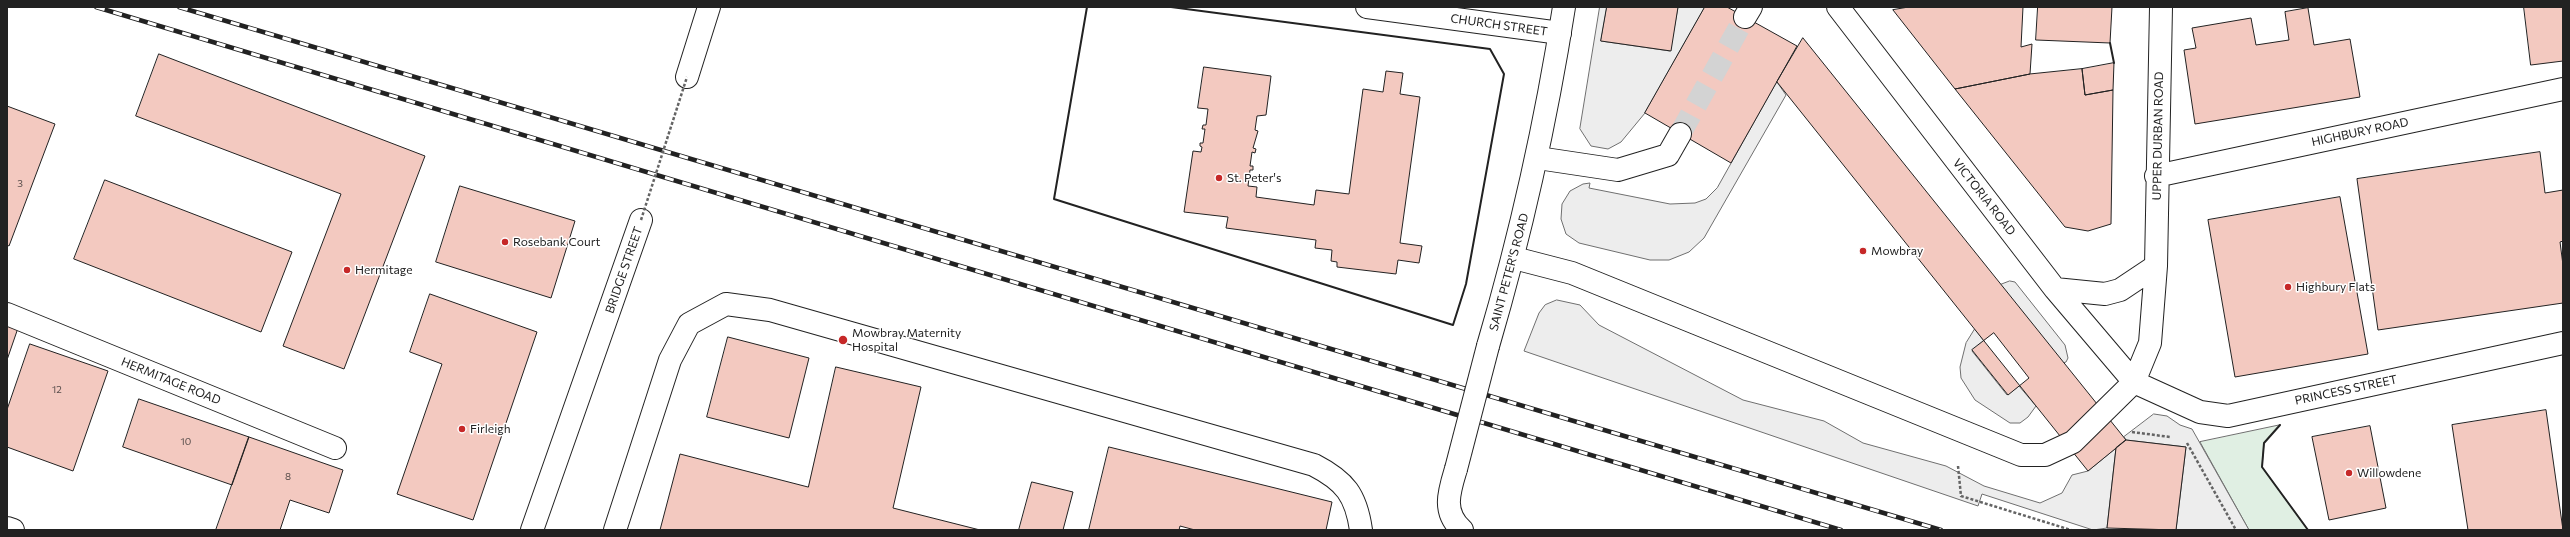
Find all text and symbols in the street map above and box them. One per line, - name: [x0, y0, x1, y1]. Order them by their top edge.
- street label: CHURCH STREET: [1450, 11, 1548, 39]
- street label: UPPER DURBAN ROAD: [2150, 72, 2166, 200]
- street label: HIGHBURY ROAD: [2310, 115, 2410, 149]
- street label: VICTORIA ROAD: [1950, 156, 2018, 238]
- place label: St. Peter's: [1227, 171, 1281, 185]
- marker: St. Peter's: [1214, 173, 1224, 183]
- house number: 3: [17, 178, 23, 190]
- street label: SAINT PETER'S ROAD: [1486, 212, 1532, 332]
- street label: BRIDGE STREET: [602, 225, 646, 315]
- place label: Rosebank Court: [513, 235, 600, 249]
- marker: Rosebank Court: [500, 237, 510, 247]
- place label: Mowbray: [1871, 244, 1923, 258]
- marker: Mowbray: [1858, 246, 1868, 256]
- place label: Hermitage: [355, 263, 413, 277]
- marker: Hermitage: [342, 265, 352, 275]
- place label: Highbury Flats: [2296, 280, 2375, 294]
- marker: Highbury Flats: [2283, 282, 2293, 292]
- place label: Mowbray Maternity Hospital: [852, 326, 961, 354]
- marker: Mowbray Maternity Hospital: [837, 334, 849, 346]
- street label: HERMITAGE ROAD: [119, 354, 223, 408]
- street label: PRINCESS STREET: [2294, 372, 2398, 408]
- house number: 12: [52, 384, 62, 396]
- place label: Firleigh: [470, 422, 511, 436]
- marker: Firleigh: [457, 424, 467, 434]
- house number: 10: [181, 436, 191, 448]
- place label: Willowdene: [2357, 466, 2421, 480]
- marker: Willowdene: [2344, 468, 2354, 478]
- house number: 8: [285, 471, 291, 483]

